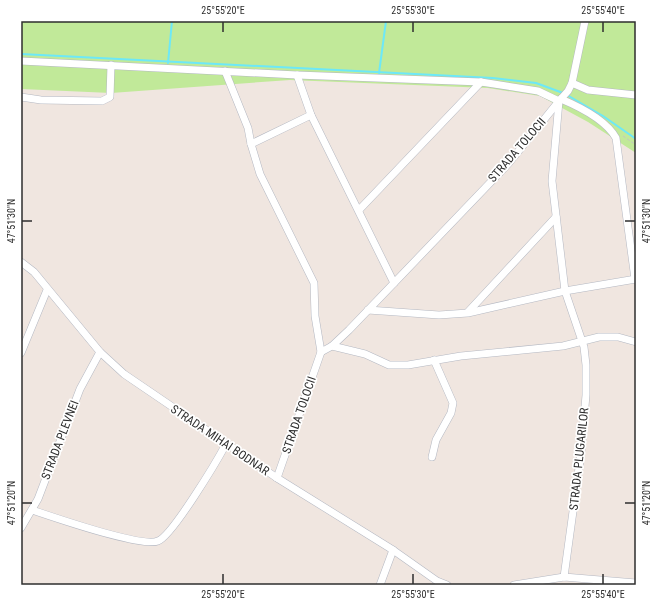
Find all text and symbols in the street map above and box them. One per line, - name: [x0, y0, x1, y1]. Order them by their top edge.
- text: 25°55'20"E: [201, 5, 245, 16]
- text: 25°55'30"E: [391, 5, 435, 16]
- text: 25°55'40"E: [581, 5, 625, 16]
- street label: STRADA TOLOCII: [485, 115, 549, 185]
- text: 47°51'30"N: [6, 199, 17, 243]
- text: 47°51'30"N: [641, 199, 652, 243]
- street label: STRADA TOLOCII: [279, 375, 319, 455]
- street label: STRADA PLEVNEI: [38, 398, 82, 482]
- street label: STRADA MIHAI BODNAR: [168, 402, 272, 479]
- street label: STRADA PLUGARILOR: [567, 406, 591, 511]
- text: 47°51'20"N: [6, 481, 17, 525]
- text: 47°51'20"N: [641, 481, 652, 525]
- text: 25°55'20"E: [201, 589, 245, 600]
- text: 25°55'30"E: [391, 589, 435, 600]
- text: 25°55'40"E: [581, 589, 625, 600]

